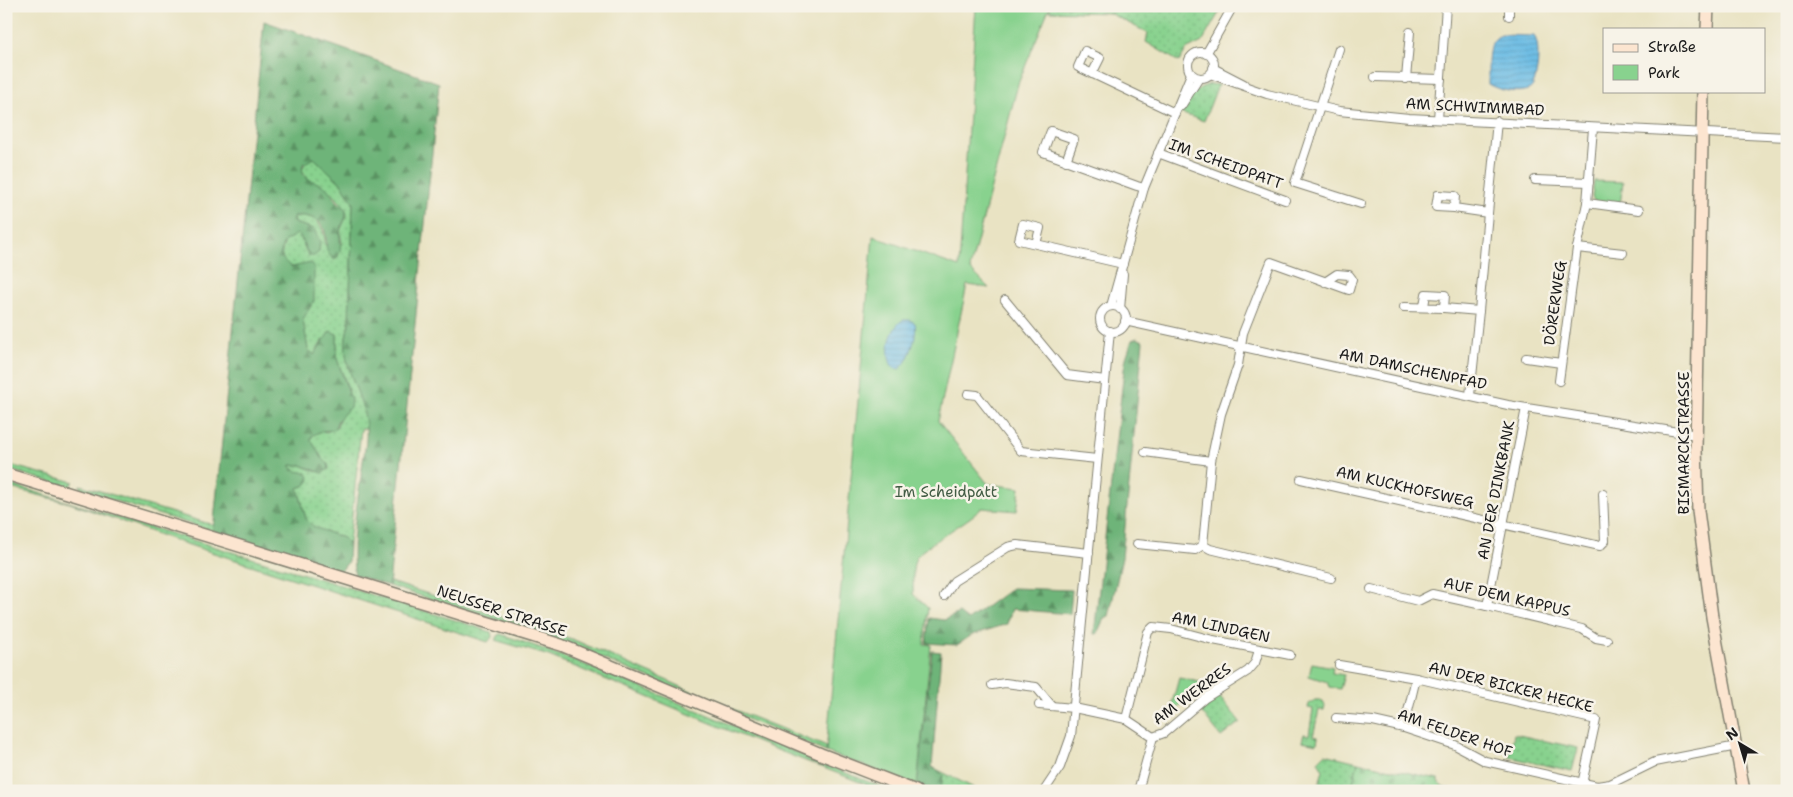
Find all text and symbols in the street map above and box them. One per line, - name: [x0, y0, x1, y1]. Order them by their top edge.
- legend: [1603, 28, 1766, 92]
- text: Straße: [1648, 37, 1696, 57]
- text: Park: [1648, 63, 1680, 83]
- street label: AM SCHWIMMBAD: [1405, 93, 1545, 121]
- street label: IM SCHEIDPATT: [1166, 134, 1286, 194]
- street label: DÖRERWEG: [1539, 259, 1571, 347]
- street label: AM DAMSCHENPFAD: [1337, 344, 1489, 394]
- street label: BISMARCKSTRASSE: [1674, 371, 1694, 515]
- street label: AN DER DINKBANK: [1473, 418, 1519, 561]
- street label: AM KUCKHOFSWEG: [1334, 461, 1476, 513]
- park label: Im Scheidpatt: [895, 482, 997, 502]
- street label: AUF DEM KAPPUS: [1442, 573, 1572, 621]
- street label: NEUSSER STRASSE: [435, 581, 569, 641]
- street label: AM LINDGEN: [1170, 607, 1272, 647]
- street label: AN DER BICKER HECKE: [1427, 657, 1595, 717]
- street label: AM WERRES: [1149, 659, 1235, 729]
- street label: AM FELDER HOF: [1395, 704, 1515, 762]
- north arrow: [1716, 720, 1766, 770]
- text: N: [1722, 723, 1742, 744]

